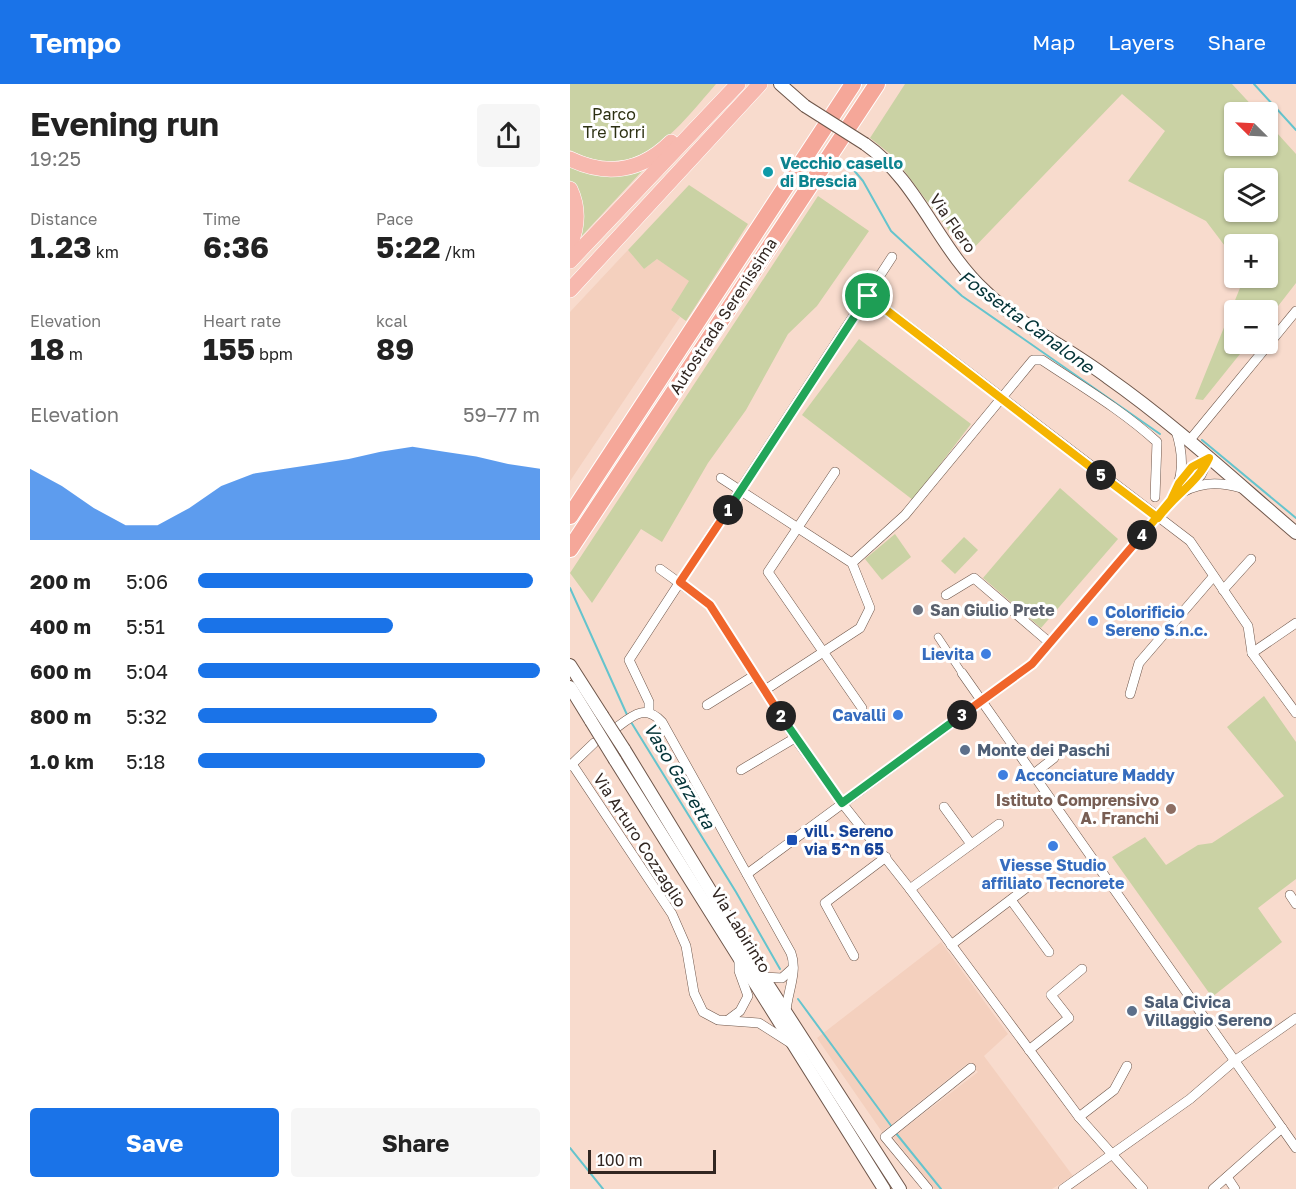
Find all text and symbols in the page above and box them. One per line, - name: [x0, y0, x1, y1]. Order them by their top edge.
- text: Tempo: [30, 26, 121, 59]
- text: Map: [1032, 29, 1075, 55]
- text: Layers: [1108, 29, 1175, 55]
- text: Share: [1208, 29, 1266, 55]
- north arrow: [1224, 102, 1278, 156]
- map controls: [1224, 102, 1278, 354]
- text: Evening run: [30, 104, 219, 143]
- button: share: [477, 104, 540, 167]
- park label: Parco Tre Torri: [583, 104, 645, 142]
- text: 19:25: [30, 146, 81, 170]
- place label: Vecchio casello di Brescia: [780, 153, 903, 191]
- marker: Vecchio casello di Brescia: [761, 165, 775, 179]
- button: layers: [1224, 168, 1278, 222]
- street label: Via Flero: [925, 190, 981, 256]
- text: Distance: [30, 209, 97, 229]
- text: Time: [203, 209, 241, 229]
- text: Pace: [376, 209, 413, 229]
- text: 1.23: [30, 229, 92, 265]
- text: 6:36: [203, 229, 269, 265]
- text: 5:22: [376, 229, 441, 265]
- street label: Autostrada Serenissima: [665, 234, 781, 398]
- button: +: [1224, 234, 1278, 288]
- text: km: [92, 242, 119, 262]
- text: /km: [441, 242, 475, 262]
- water label: Fossetta Canalone: [955, 265, 1100, 378]
- pin: [842, 270, 893, 321]
- icon: arrive: [851, 279, 884, 312]
- button: −: [1224, 300, 1278, 354]
- text: Elevation: [30, 311, 101, 331]
- text: Heart rate: [203, 311, 281, 331]
- text: kcal: [376, 311, 408, 331]
- text: 18: [30, 331, 65, 367]
- text: 155: [203, 331, 255, 367]
- text: 89: [376, 331, 414, 367]
- text: m: [65, 344, 83, 364]
- text: bpm: [255, 344, 293, 364]
- text: Elevation: [30, 402, 119, 426]
- text: 59–77 m: [463, 402, 540, 426]
- pin: 5: [1086, 460, 1116, 490]
- text: 5: [1096, 465, 1106, 485]
- pin: 1: [713, 495, 743, 525]
- text: 1: [724, 500, 732, 520]
- pin: 4: [1127, 520, 1157, 550]
- text: 4: [1137, 525, 1147, 545]
- text: 200 m: [30, 569, 91, 593]
- text: 5:06: [126, 569, 168, 593]
- place label: San Giulio Prete: [930, 600, 1055, 620]
- place label: Colorificio Sereno S.n.c.: [1105, 602, 1208, 640]
- marker: San Giulio Prete: [911, 603, 925, 617]
- text: 400 m: [30, 614, 91, 638]
- text: 5:51: [126, 614, 165, 638]
- marker: Colorificio Sereno S.n.c.: [1086, 614, 1100, 628]
- place label: Lievita: [922, 644, 974, 664]
- marker: Lievita: [979, 647, 993, 661]
- text: 600 m: [30, 659, 91, 683]
- text: 5:04: [126, 659, 168, 683]
- pin: 3: [947, 700, 977, 730]
- pin: 2: [766, 701, 796, 731]
- text: 800 m: [30, 704, 91, 728]
- text: 5:32: [126, 704, 167, 728]
- place label: Cavalli: [832, 705, 886, 725]
- text: 3: [957, 705, 967, 725]
- text: 2: [776, 706, 786, 726]
- marker: Cavalli: [891, 708, 905, 722]
- water label: Vaso Garzetta: [640, 718, 721, 833]
- place label: Monte dei Paschi: [977, 740, 1110, 760]
- marker: Monte dei Paschi: [958, 743, 972, 757]
- text: 1.0 km: [30, 749, 94, 773]
- text: 5:18: [126, 749, 166, 773]
- place label: Acconciature Maddy: [1015, 765, 1175, 785]
- marker: Acconciature Maddy: [996, 768, 1010, 782]
- street label: Via Arturo Cozzaglio: [589, 769, 691, 911]
- place label: Istituto Comprensivo A. Franchi: [996, 790, 1159, 828]
- marker: Istituto Comprensivo A. Franchi: [1164, 802, 1178, 816]
- place label: vill. Sereno via 5^n 65: [804, 821, 894, 859]
- marker: vill. Sereno via 5^n 65: [785, 833, 799, 847]
- marker: Viesse Studio affiliato Tecnorete: [1046, 839, 1060, 853]
- place label: Viesse Studio affiliato Tecnorete: [982, 855, 1124, 893]
- street label: Via Labirinto: [707, 884, 775, 976]
- place label: Sala Civica Villaggio Sereno: [1144, 992, 1273, 1030]
- marker: Sala Civica Villaggio Sereno: [1125, 1004, 1139, 1018]
- button: Save: [30, 1108, 279, 1177]
- button: Share: [291, 1108, 540, 1177]
- scale bar: [588, 1147, 716, 1174]
- text: 100 m: [597, 1150, 643, 1170]

